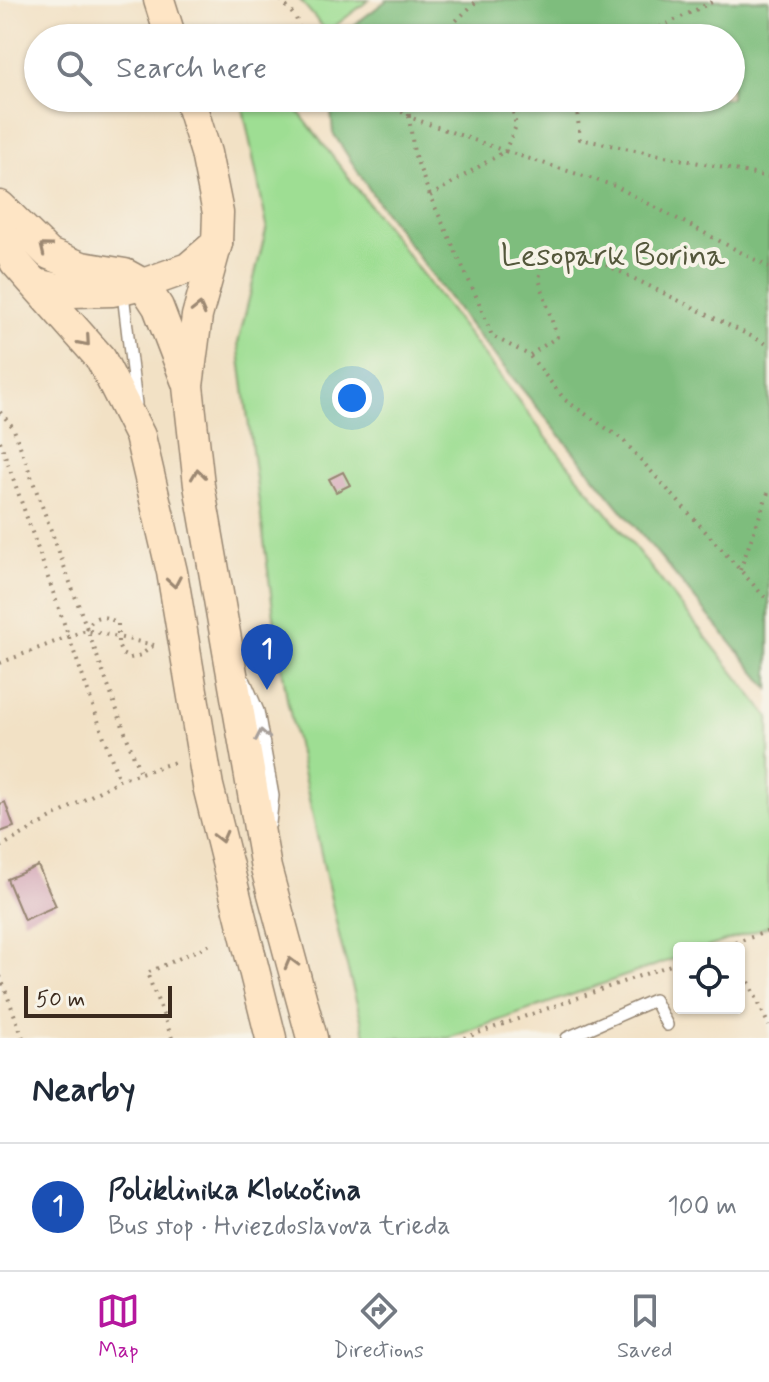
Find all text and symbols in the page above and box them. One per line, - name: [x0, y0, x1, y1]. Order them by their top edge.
- search box: [24, 24, 745, 112]
- icon: search: [52, 46, 96, 90]
- text: Search here: [116, 49, 267, 88]
- park label: Lesopark Borina: [501, 235, 726, 277]
- one-way arrow: [40, 244, 55, 258]
- one-way arrow: [190, 302, 207, 316]
- one-way arrow: [75, 331, 90, 346]
- your location: [332, 378, 372, 418]
- one-way arrow: [189, 467, 206, 480]
- one-way arrow: [164, 575, 181, 588]
- pin: 1: [241, 624, 293, 690]
- one-way arrow: [255, 729, 272, 742]
- one-way arrow: [211, 830, 228, 844]
- map controls: [673, 942, 745, 1014]
- button: locate: [673, 942, 745, 1014]
- one-way arrow: [284, 956, 301, 970]
- scale bar: [24, 982, 172, 1018]
- text: 50 m: [36, 986, 85, 1014]
- text: Nearby: [32, 1068, 136, 1113]
- text: Poliklinika Klokočina: [108, 1171, 361, 1210]
- text: 1: [52, 1190, 64, 1224]
- text: 100 m: [667, 1190, 737, 1224]
- text: Bus stop · Hviezdoslavova trieda: [108, 1210, 451, 1244]
- tab: Map: [96, 1289, 140, 1365]
- tab: Directions: [333, 1289, 424, 1365]
- tab: Saved: [617, 1289, 672, 1365]

